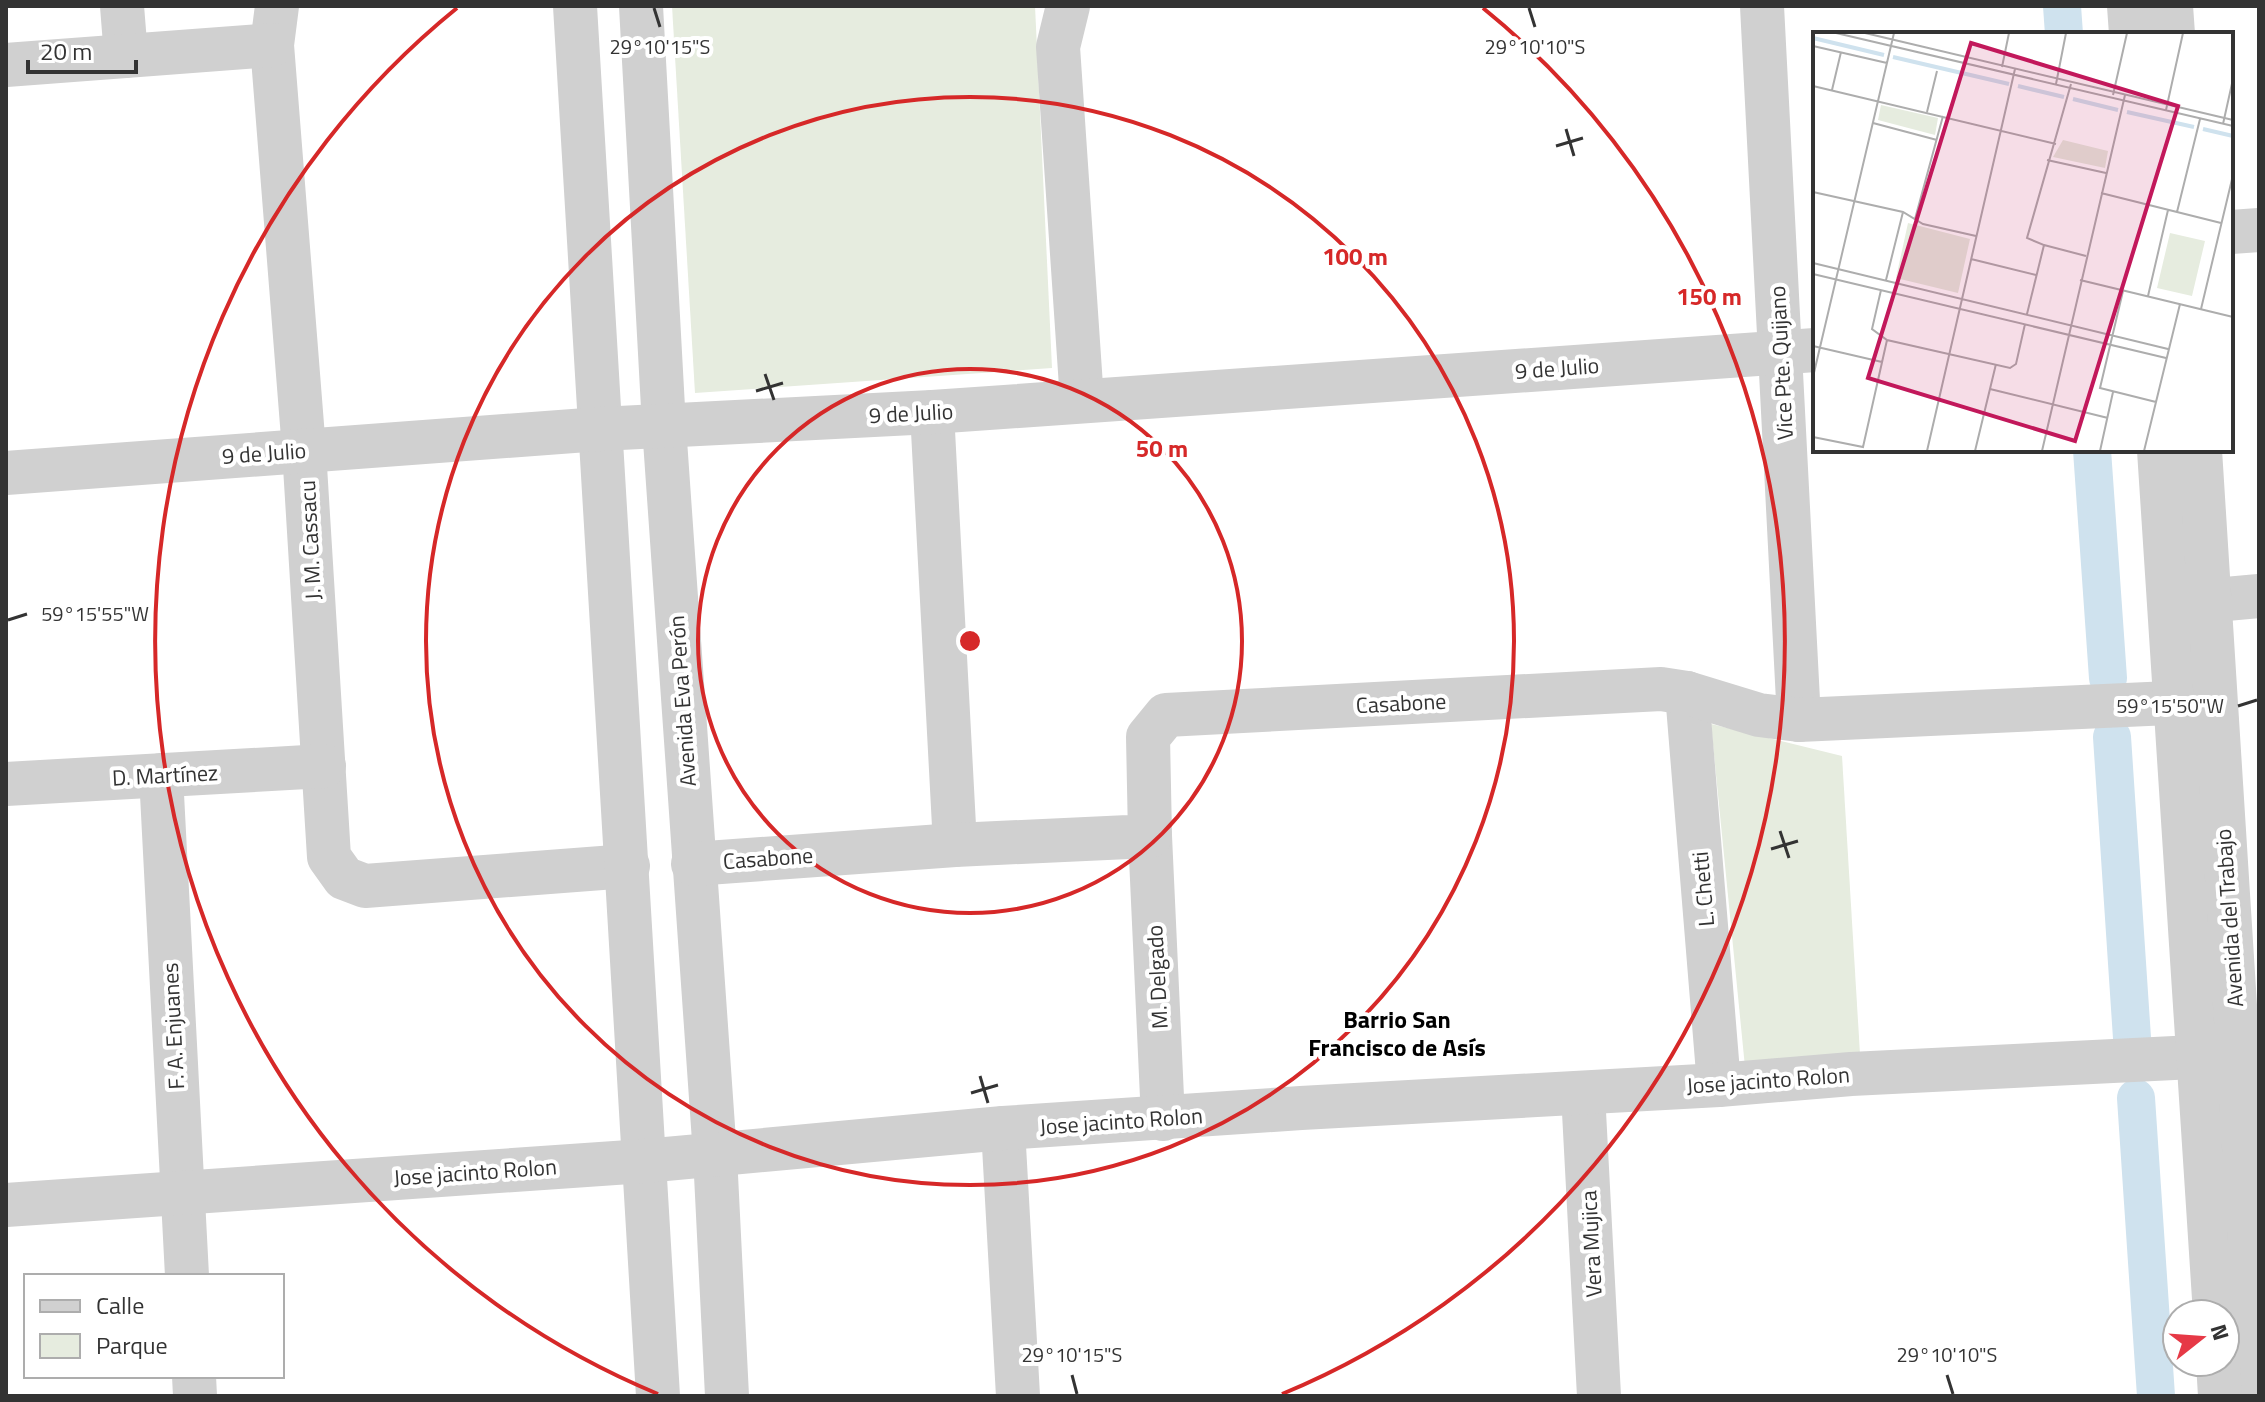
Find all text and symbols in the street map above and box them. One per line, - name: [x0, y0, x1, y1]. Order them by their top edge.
- scale bar: [28, 24, 136, 74]
- text: 29°10'15"S: [610, 31, 710, 62]
- text: 29°10'10"S: [1485, 31, 1585, 62]
- inset map: [1813, 32, 2233, 452]
- text: 20 m: [40, 33, 92, 69]
- text: 100 m: [1322, 238, 1388, 274]
- text: 150 m: [1676, 278, 1742, 314]
- street label: Vice Pte. Quijano: [1760, 285, 1802, 441]
- street label: 9 de Julio: [1514, 348, 1600, 388]
- street label: 9 de Julio: [868, 394, 954, 432]
- text: 50 m: [1136, 430, 1188, 466]
- street label: 9 de Julio: [221, 433, 307, 473]
- street label: J. M. Cassacu: [290, 479, 330, 601]
- text: 59°15'55"W: [41, 598, 149, 629]
- street label: Avenida Eva Perón: [659, 614, 705, 788]
- centre of rings: [956, 627, 984, 655]
- street label: Casabone: [1355, 684, 1447, 722]
- text: 59°15'50"W: [2116, 690, 2224, 721]
- street label: D. Martínez: [111, 755, 219, 795]
- street label: Avenida del Trabajo: [2206, 828, 2252, 1008]
- street label: Casabone: [722, 838, 814, 878]
- street label: L. Chetti: [1683, 850, 1723, 928]
- street label: M. Delgado: [1137, 924, 1177, 1030]
- street label: F. A. Enjuanes: [153, 962, 193, 1090]
- district label: Barrio San Francisco de Asís: [1308, 1001, 1486, 1065]
- street label: Jose jacinto Rolon: [1685, 1057, 1851, 1103]
- street label: Jose jacinto Rolon: [1038, 1098, 1204, 1144]
- street label: Jose jacinto Rolon: [392, 1149, 558, 1195]
- street label: Vera Mujica: [1571, 1190, 1611, 1298]
- legend: [24, 1274, 284, 1378]
- text: Calle: [96, 1287, 144, 1323]
- north arrow: [2161, 1298, 2241, 1378]
- text: N: [2202, 1320, 2239, 1344]
- text: Parque: [96, 1327, 168, 1363]
- text: 29°10'15"S: [1022, 1339, 1122, 1370]
- text: 29°10'10"S: [1897, 1339, 1997, 1370]

